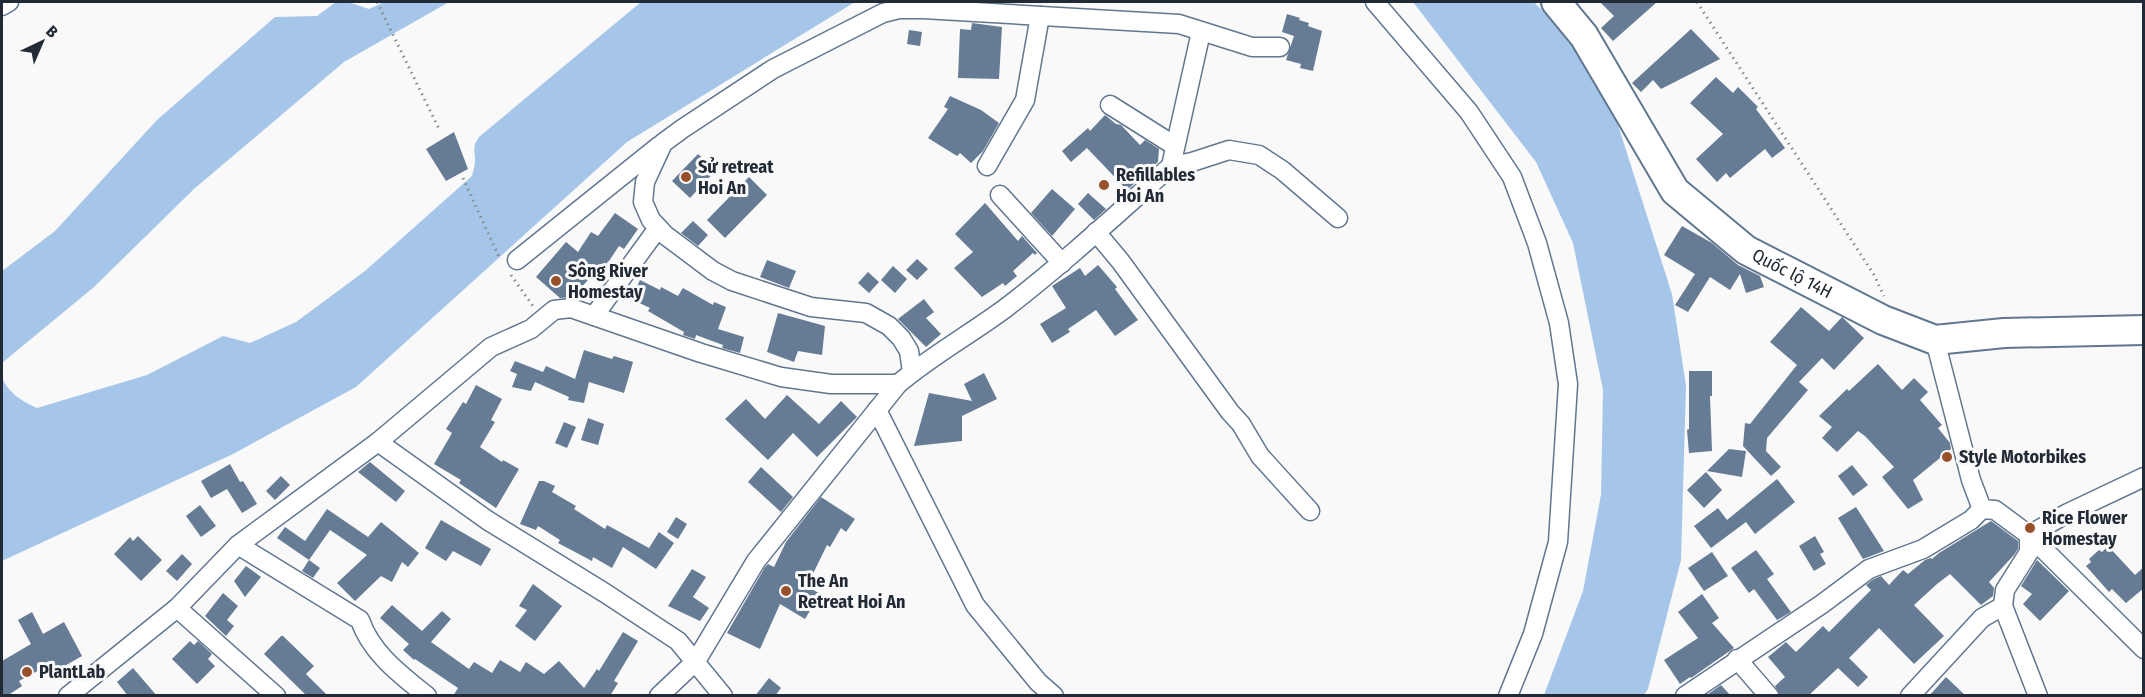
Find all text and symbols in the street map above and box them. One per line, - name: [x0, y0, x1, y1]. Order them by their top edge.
- north arrow: [12, 12, 72, 72]
- text: B: [42, 22, 62, 42]
- place label: Sử retreat Hoi An: [698, 156, 774, 199]
- place label: Refillables Hoi An: [1116, 164, 1195, 207]
- marker: Sử retreat Hoi An: [679, 170, 693, 184]
- marker: Refillables Hoi An: [1097, 178, 1111, 192]
- street label: Quốc lộ 14H: [1748, 244, 1836, 303]
- place label: Sông River Homestay: [568, 260, 648, 303]
- marker: Sông River Homestay: [549, 274, 563, 288]
- place label: Style Motorbikes: [1959, 446, 2086, 468]
- marker: Style Motorbikes: [1940, 450, 1954, 464]
- place label: Rice Flower Homestay: [2042, 507, 2128, 550]
- marker: Rice Flower Homestay: [2023, 521, 2037, 535]
- place label: The An Retreat Hoi An: [798, 570, 905, 613]
- marker: The An Retreat Hoi An: [779, 584, 793, 598]
- place label: PlantLab: [39, 661, 105, 683]
- marker: PlantLab: [20, 665, 34, 679]

